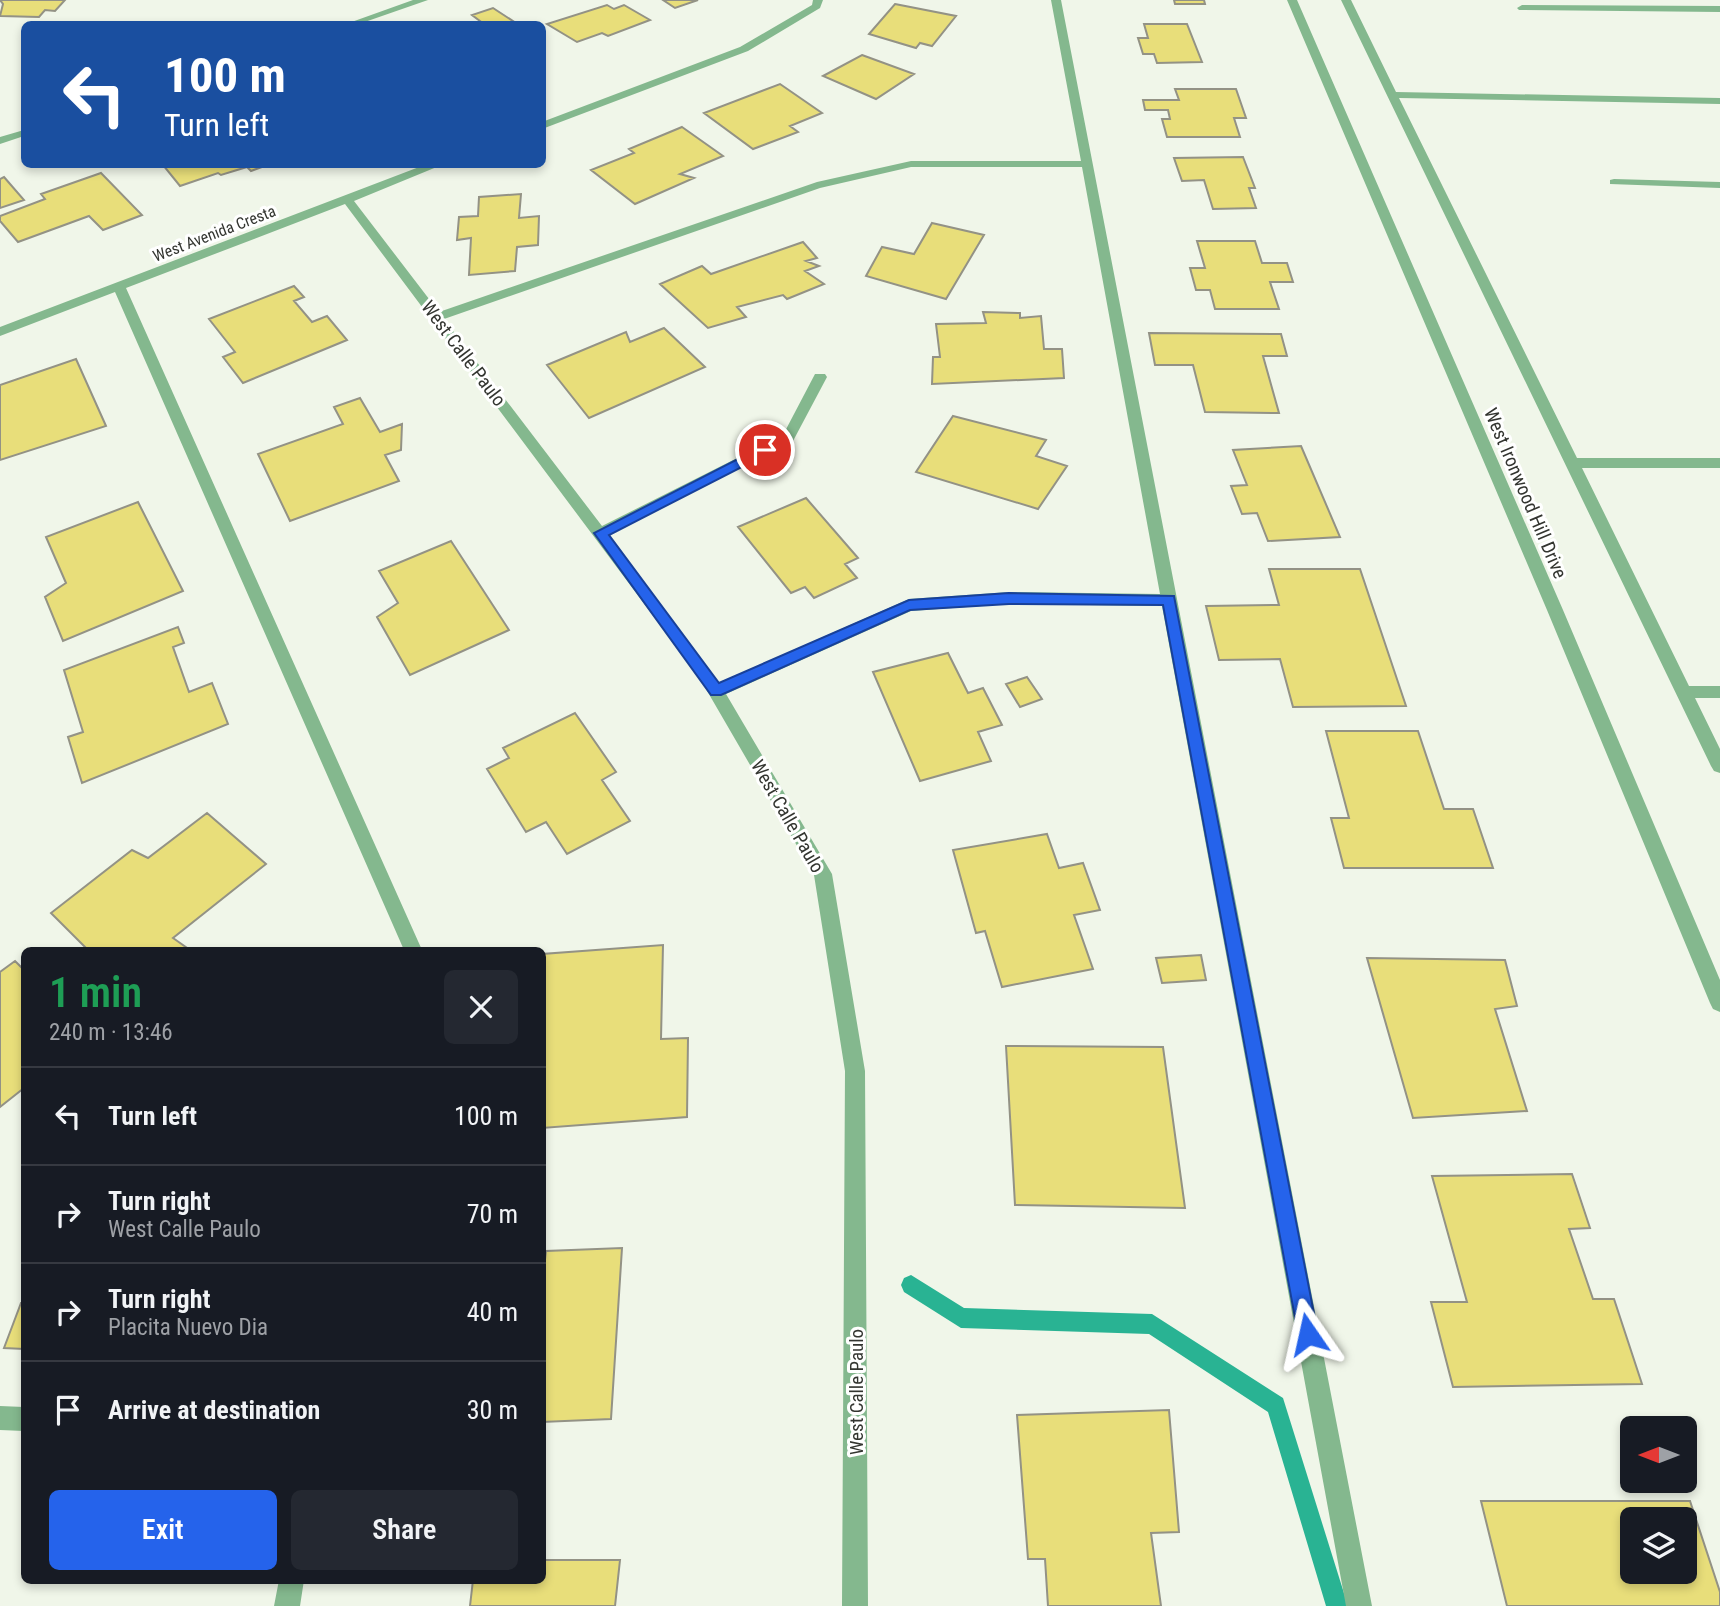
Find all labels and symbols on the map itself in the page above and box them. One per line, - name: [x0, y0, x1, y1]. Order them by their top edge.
- street label: West Avenida Cresta: [150, 201, 278, 266]
- street label: West Calle Paulo: [416, 296, 511, 411]
- street label: West Ironwood Hill Drive: [1479, 404, 1572, 582]
- pin: [735, 420, 795, 480]
- street label: West Calle Paulo: [746, 756, 829, 877]
- position arrow: [1271, 1297, 1345, 1371]
- street label: West Calle Paulo: [845, 1329, 868, 1455]
- north arrow: [1620, 1416, 1698, 1493]

